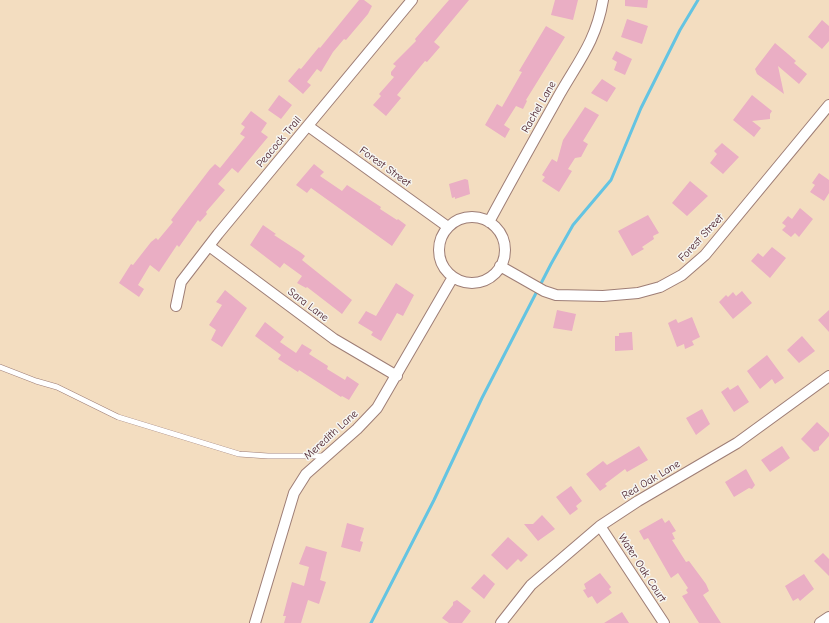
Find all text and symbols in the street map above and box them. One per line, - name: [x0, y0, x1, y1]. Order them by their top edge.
- street label: Rachel Lane: [519, 79, 559, 135]
- street label: Peacock Trail: [254, 114, 304, 170]
- street label: Forest Street: [357, 144, 413, 190]
- street label: Forest Street: [676, 212, 726, 264]
- street label: Sara Lane: [285, 285, 331, 325]
- street label: Meredith Lane: [301, 407, 361, 463]
- street label: Red Oak Lane: [619, 457, 683, 503]
- street label: Water Oak Court: [615, 532, 669, 604]

